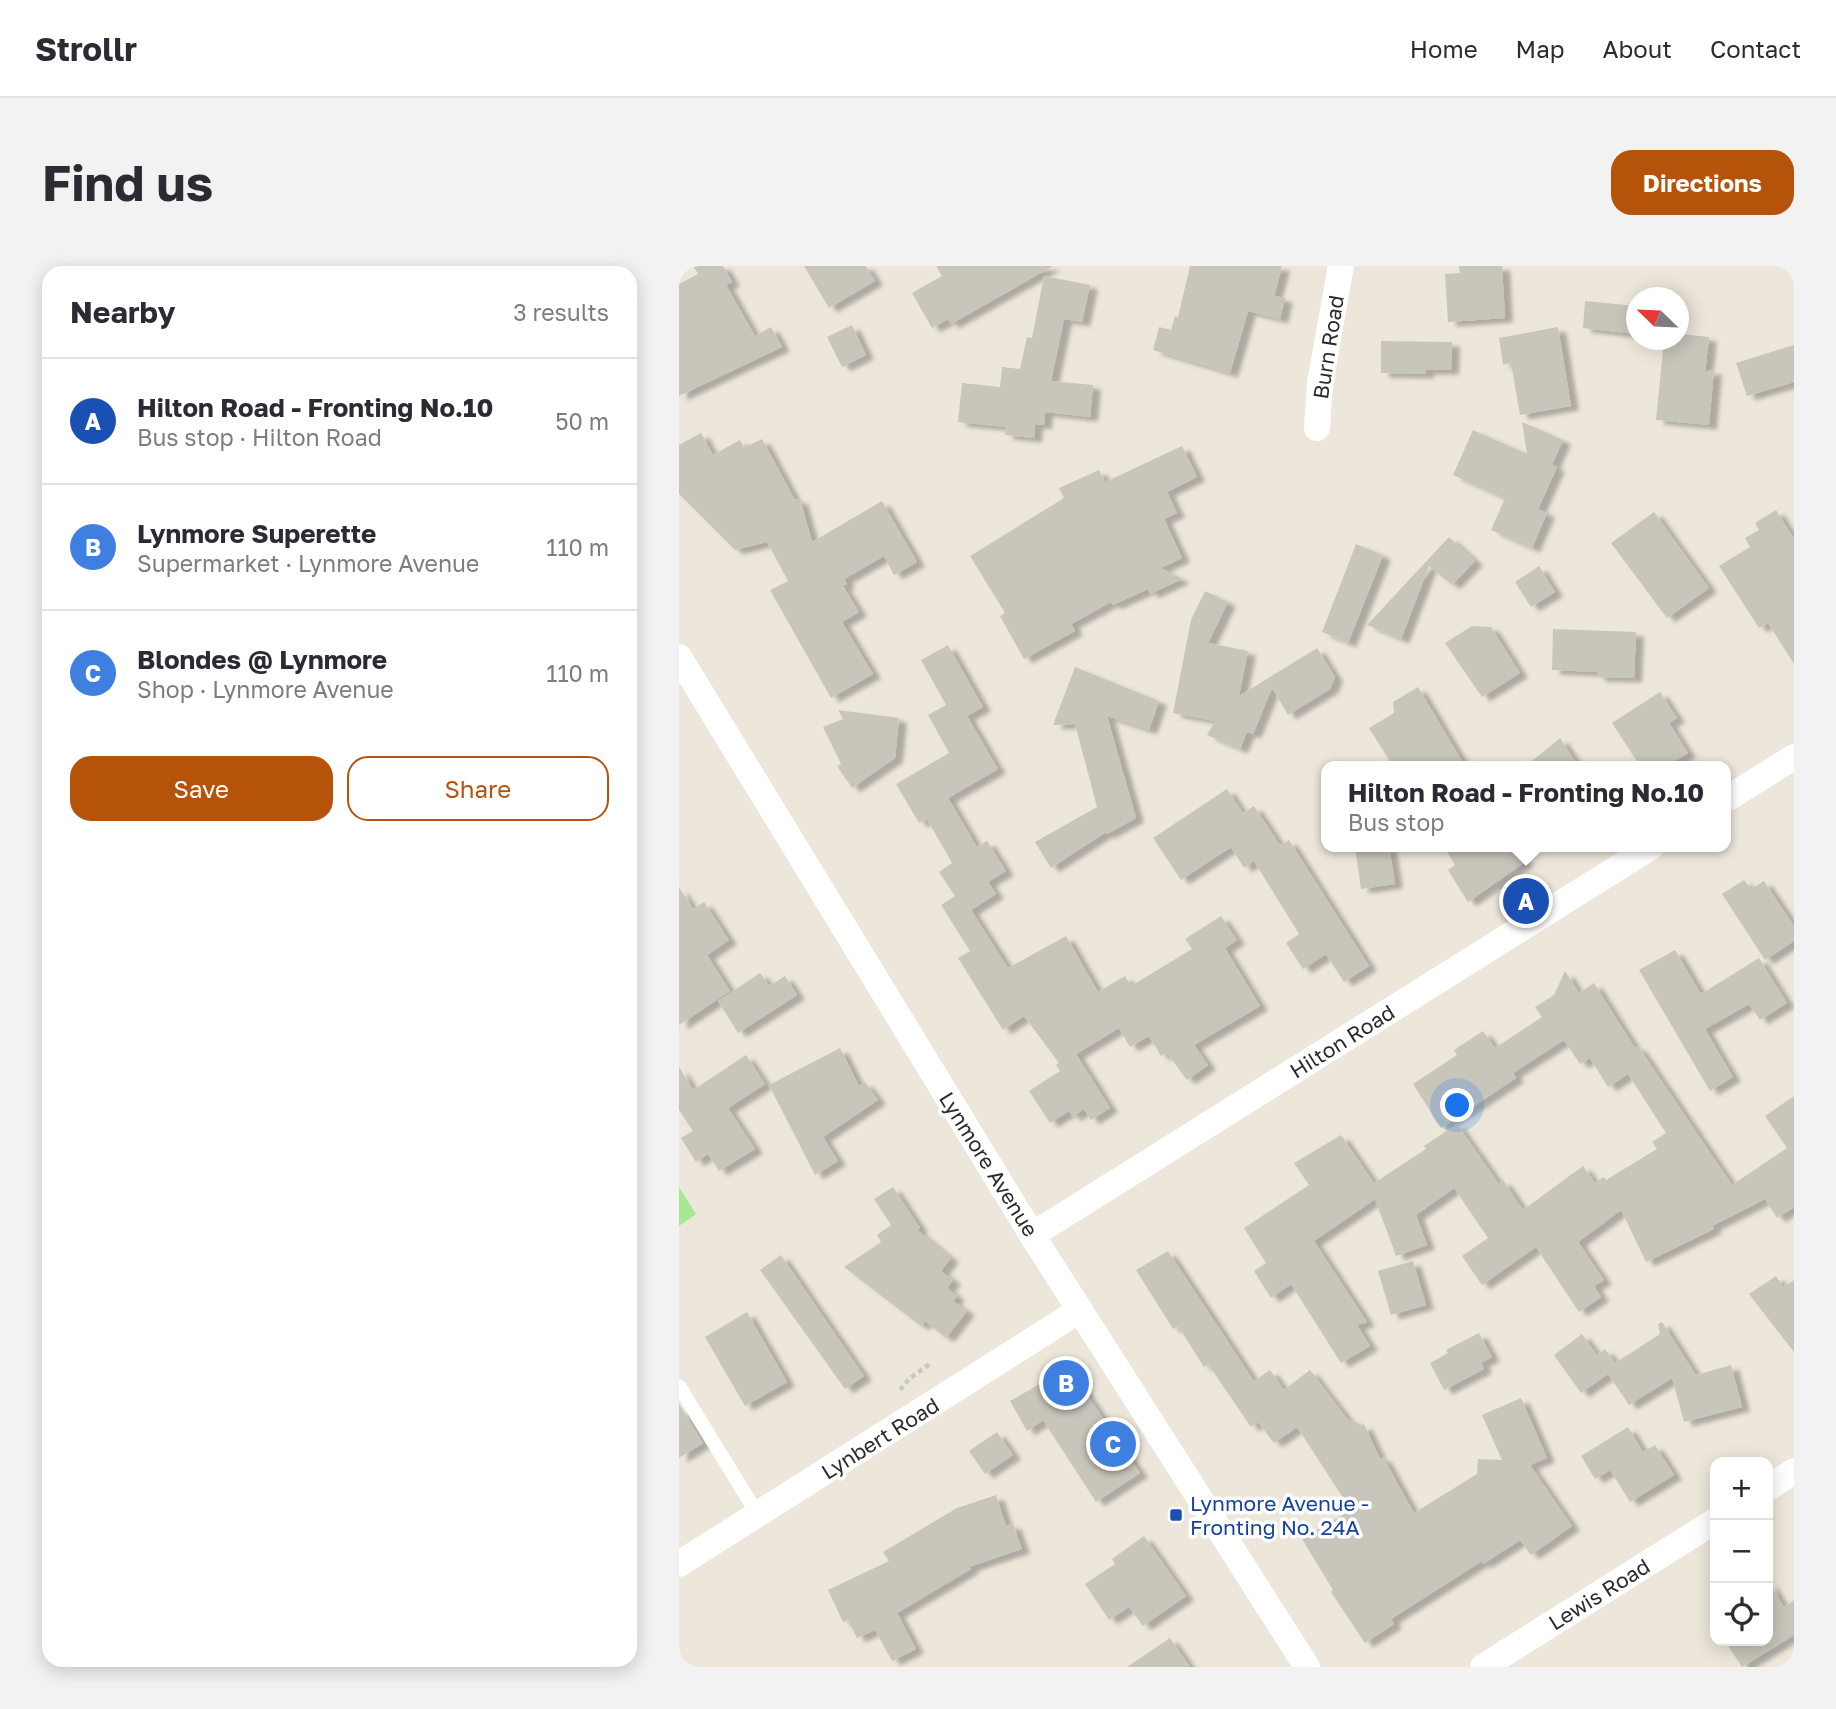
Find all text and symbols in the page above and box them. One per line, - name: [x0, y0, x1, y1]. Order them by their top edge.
- text: Strollr: [35, 29, 137, 68]
- text: Home: [1410, 34, 1478, 63]
- text: Map: [1516, 34, 1565, 63]
- text: About: [1603, 34, 1672, 63]
- text: Contact: [1710, 34, 1801, 63]
- button: Directions: [1611, 150, 1794, 215]
- text: Find us: [42, 153, 213, 212]
- north arrow: [1626, 287, 1689, 350]
- street label: Burn Road: [1307, 293, 1349, 401]
- text: Nearby: [70, 294, 175, 330]
- text: 3 results: [513, 298, 609, 326]
- text: Hilton Road - Fronting No.10: [137, 392, 493, 423]
- text: A: [85, 407, 101, 435]
- text: 50 m: [555, 407, 609, 435]
- text: Bus stop · Hilton Road: [137, 423, 382, 451]
- text: Lynmore Superette: [137, 518, 376, 549]
- text: B: [85, 533, 101, 561]
- text: 110 m: [546, 533, 609, 561]
- text: Supermarket · Lynmore Avenue: [137, 549, 479, 577]
- text: Blondes @ Lynmore: [137, 644, 387, 675]
- text: C: [85, 659, 101, 687]
- text: 110 m: [546, 659, 609, 687]
- text: Shop · Lynmore Avenue: [137, 675, 394, 703]
- button: Save: [70, 756, 333, 821]
- button: Share: [347, 756, 609, 821]
- popup: [1321, 761, 1731, 852]
- text: Hilton Road - Fronting No.10: [1348, 777, 1704, 808]
- text: Bus stop: [1348, 808, 1444, 836]
- pin: A: [1503, 875, 1549, 927]
- street label: Hilton Road: [1285, 999, 1399, 1083]
- street label: Lynmore Avenue: [934, 1087, 1044, 1241]
- your location: [1440, 1088, 1474, 1122]
- pin: B: [1043, 1357, 1089, 1409]
- street label: Lynbert Road: [816, 1392, 944, 1484]
- pin: C: [1090, 1418, 1136, 1470]
- map controls: [1710, 1457, 1773, 1646]
- button: +: [1710, 1457, 1773, 1520]
- place label: Lynmore Avenue - Fronting No. 24A: [1190, 1490, 1369, 1540]
- marker: Lynmore Avenue - Fronting No. 24A: [1168, 1507, 1184, 1523]
- button: −: [1710, 1520, 1773, 1583]
- street label: Lewis Road: [1544, 1553, 1654, 1635]
- button: locate: [1710, 1583, 1773, 1646]

